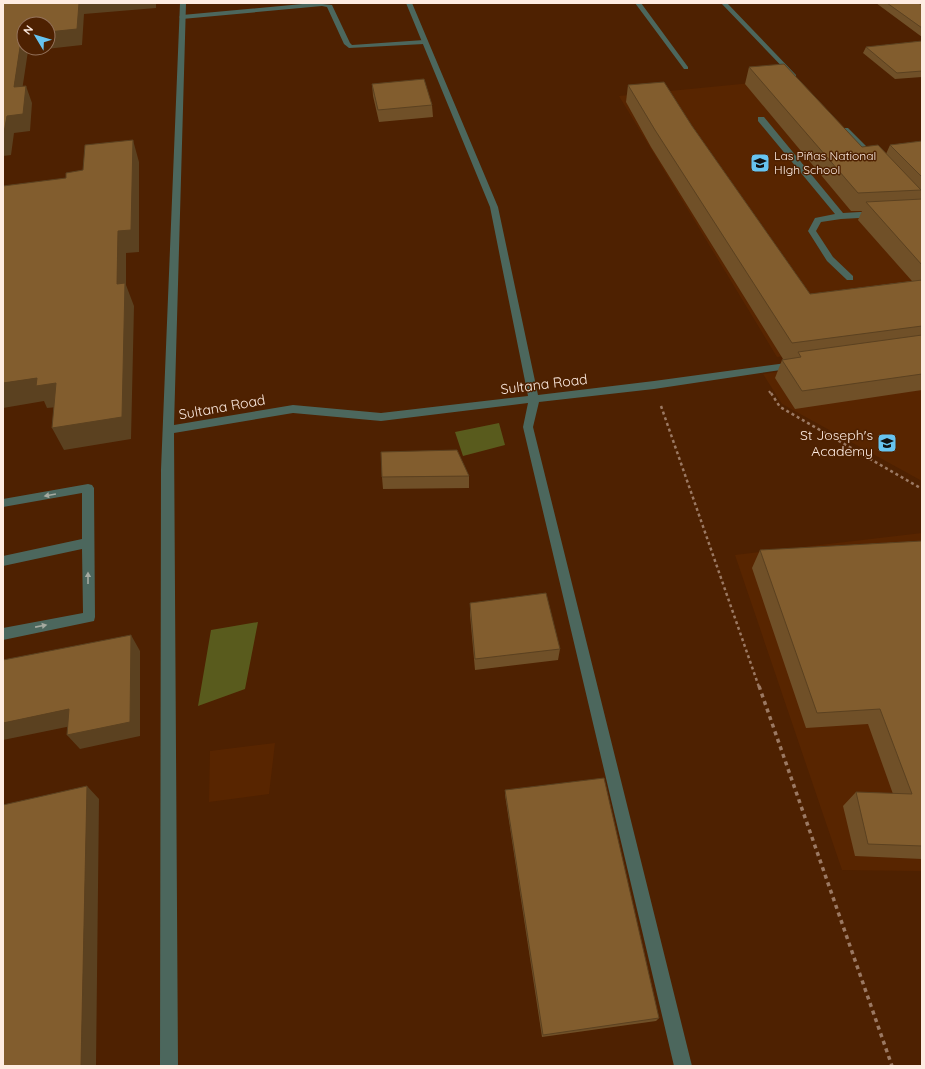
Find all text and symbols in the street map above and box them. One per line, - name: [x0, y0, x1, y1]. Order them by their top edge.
- north arrow: [16, 16, 56, 56]
- text: N: [20, 22, 36, 37]
- place label: Las Piñas National HIgh School: [774, 148, 876, 177]
- school or university icon: Las Piñas National HIgh School: [749, 152, 771, 174]
- street label: Sultana Road: [500, 370, 588, 398]
- street label: Sultana Road: [177, 391, 267, 423]
- place label: St Joseph's Academy: [800, 426, 873, 460]
- school or university icon: St Joseph's Academy: [876, 432, 898, 454]
- one-way arrow: [44, 492, 56, 498]
- one-way arrow: [85, 571, 91, 584]
- one-way arrow: [35, 623, 47, 629]

